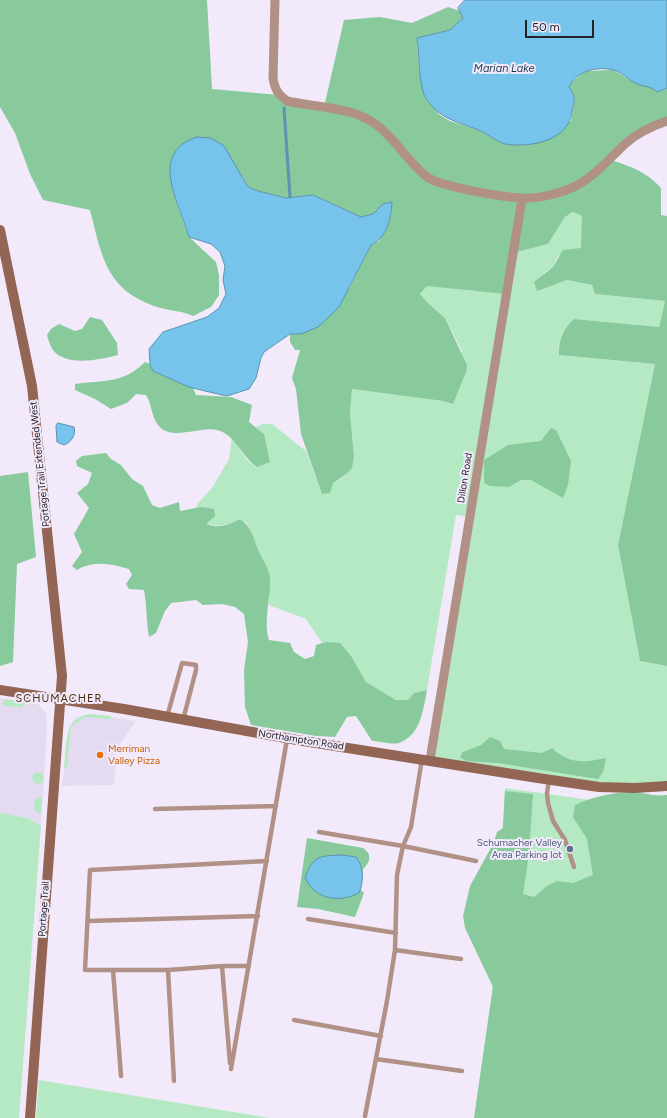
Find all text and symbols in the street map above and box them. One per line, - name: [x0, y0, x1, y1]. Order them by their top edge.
- scale bar: [527, 12, 596, 38]
- text: 50 m: [532, 20, 560, 34]
- water label: Marian Lake: [474, 62, 534, 76]
- street label: Portage Trail Extended West: [27, 401, 53, 527]
- street label: Dillon Road: [455, 452, 475, 504]
- district label: SCHUMACHER: [16, 692, 102, 706]
- street label: Northampton Road: [257, 727, 345, 753]
- place label: Merriman Valley Pizza: [108, 743, 160, 766]
- marker: Merriman Valley Pizza: [95, 750, 105, 760]
- place label: Schumacher Valley Area Parking lot: [477, 837, 562, 860]
- marker: Schumacher Valley Area Parking lot: [565, 844, 575, 854]
- street label: Portage Trail: [36, 881, 52, 937]

